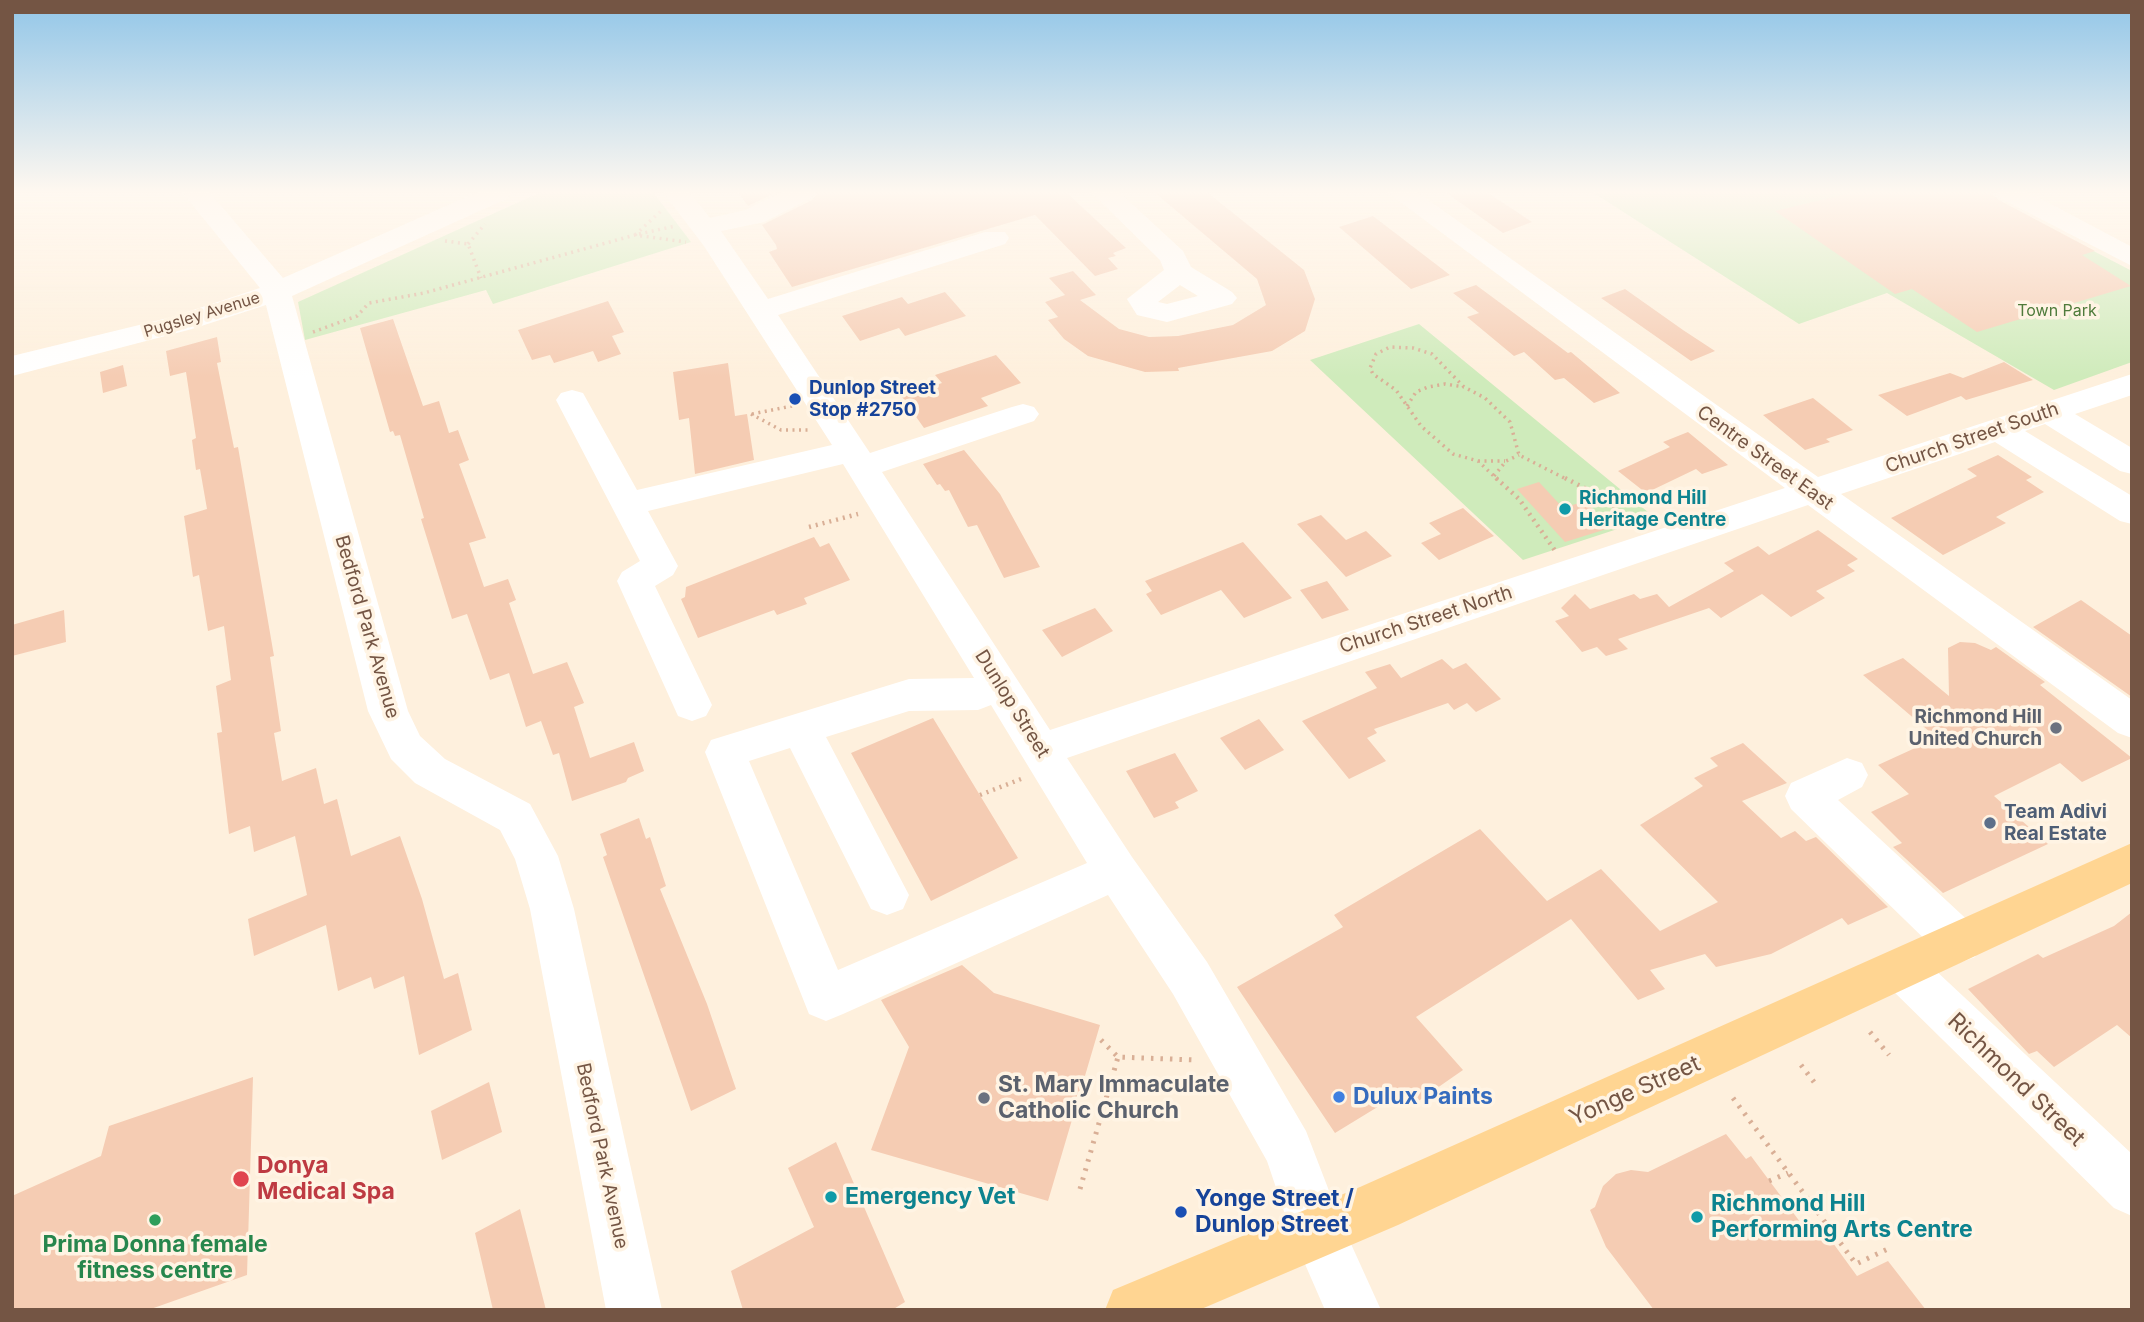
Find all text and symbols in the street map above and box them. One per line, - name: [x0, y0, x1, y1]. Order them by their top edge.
- street label: Pugsley Avenue: [142, 288, 262, 342]
- park label: Town Park: [2017, 301, 2097, 321]
- place label: Dunlop Street Stop #2750: [809, 377, 936, 421]
- marker: Dunlop Street Stop #2750: [787, 391, 803, 407]
- street label: Church Street South: [1882, 398, 2062, 478]
- street label: Centre Street East: [1692, 401, 1838, 515]
- place label: Richmond Hill Heritage Centre: [1579, 487, 1726, 531]
- marker: Richmond Hill Heritage Centre: [1557, 501, 1573, 517]
- street label: Bedford Park Avenue: [330, 533, 404, 721]
- street label: Church Street North: [1337, 581, 1515, 659]
- street label: Dunlop Street: [970, 646, 1054, 762]
- place label: Richmond Hill United Church: [1909, 706, 2042, 750]
- marker: Richmond Hill United Church: [2048, 720, 2064, 736]
- place label: Team Adivi Real Estate: [2004, 801, 2107, 845]
- marker: Team Adivi Real Estate: [1982, 815, 1998, 831]
- street label: Richmond Street: [1942, 1008, 2090, 1152]
- street label: Yonge Street: [1565, 1050, 1705, 1132]
- street label: Bedford Park Avenue: [571, 1061, 633, 1251]
- place label: St. Mary Immaculate Catholic Church: [998, 1071, 1230, 1125]
- place label: Dulux Paints: [1353, 1083, 1493, 1111]
- marker: Dulux Paints: [1331, 1089, 1347, 1105]
- marker: St. Mary Immaculate Catholic Church: [976, 1090, 992, 1106]
- place label: Donya Medical Spa: [257, 1152, 395, 1206]
- marker: Donya Medical Spa: [231, 1169, 251, 1189]
- place label: Emergency Vet: [845, 1183, 1015, 1211]
- place label: Yonge Street / Dunlop Street: [1195, 1185, 1354, 1239]
- marker: Emergency Vet: [823, 1189, 839, 1205]
- place label: Richmond Hill Performing Arts Centre: [1711, 1190, 1973, 1244]
- marker: Yonge Street / Dunlop Street: [1173, 1204, 1189, 1220]
- marker: Richmond Hill Performing Arts Centre: [1689, 1209, 1705, 1225]
- marker: Prima Donna female fitness centre: [147, 1212, 163, 1228]
- place label: Prima Donna female fitness centre: [42, 1231, 268, 1285]

